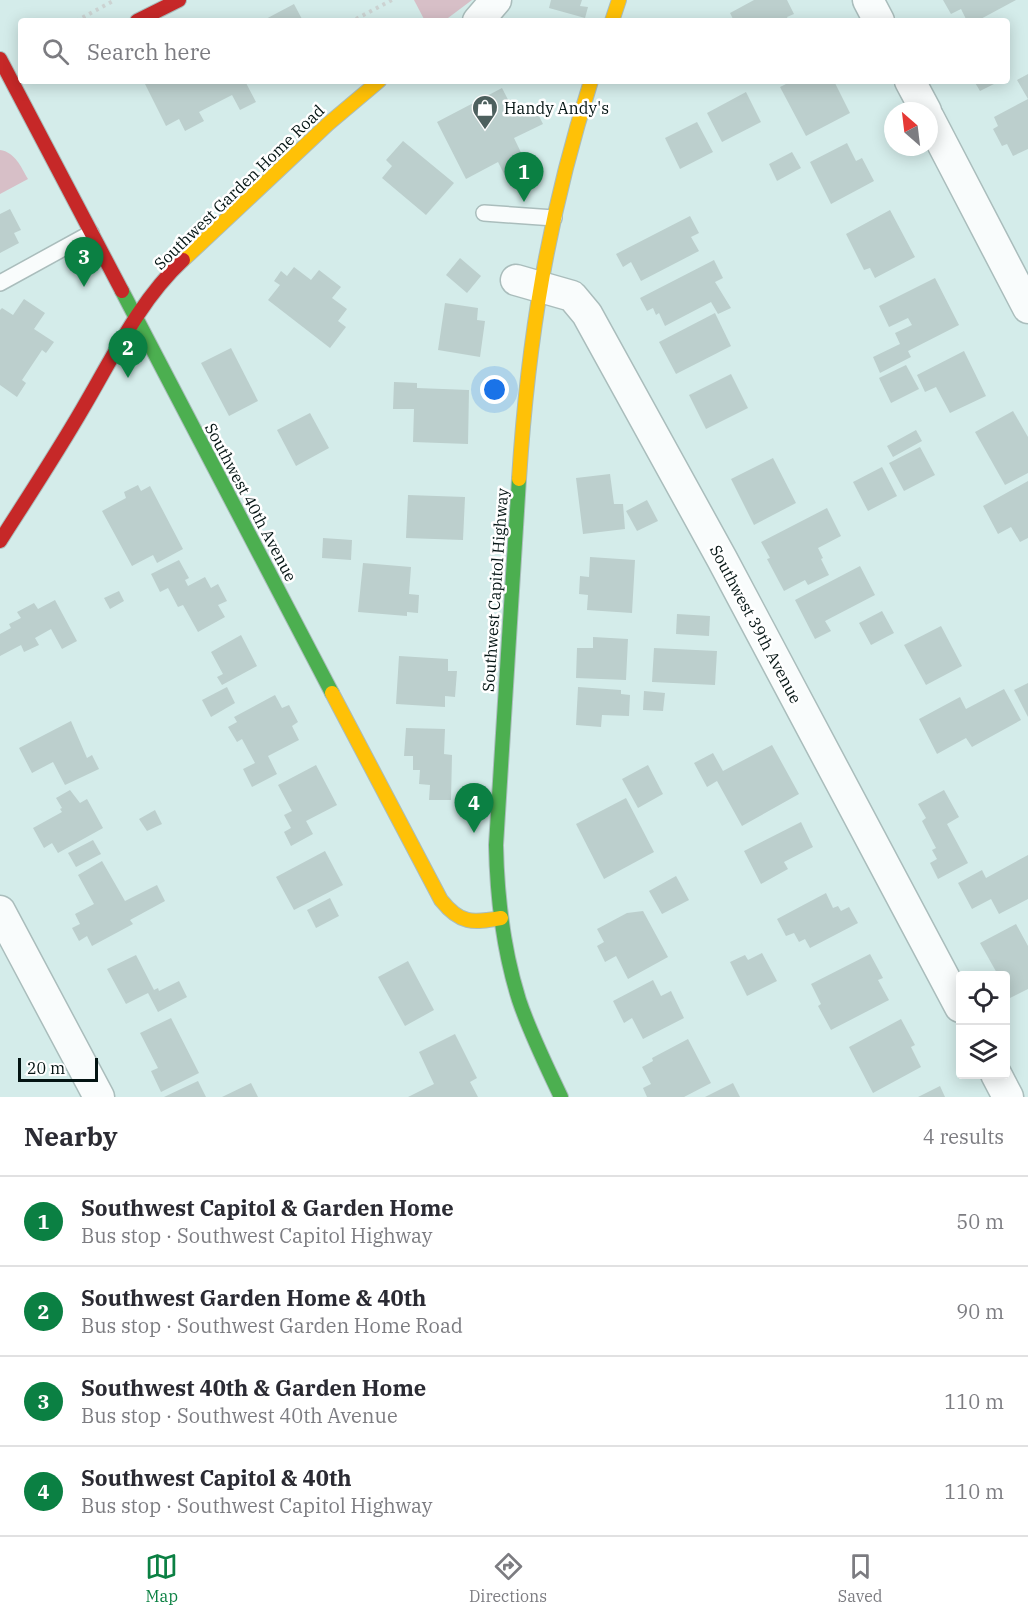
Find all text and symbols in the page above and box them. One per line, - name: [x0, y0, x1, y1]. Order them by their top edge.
- search box: [18, 18, 1010, 84]
- icon: search: [39, 35, 72, 68]
- text: Search here: [87, 37, 211, 66]
- shop icon: Handy Andy's: [470, 93, 500, 131]
- place label: Handy Andy's: [504, 98, 609, 118]
- street label: Southwest Garden Home Road: [150, 100, 328, 274]
- north arrow: [884, 102, 938, 156]
- pin: 1: [504, 152, 544, 202]
- pin: 3: [64, 238, 104, 287]
- pin: 2: [108, 328, 148, 378]
- your location: [480, 375, 509, 404]
- street label: Southwest 40th Avenue: [201, 419, 301, 585]
- street label: Southwest Capitol Highway: [478, 487, 512, 693]
- street label: Southwest 39th Avenue: [706, 541, 806, 707]
- pin: 4: [454, 784, 494, 833]
- map controls: [956, 971, 1010, 1079]
- button: locate: [956, 971, 1010, 1025]
- button: layers: [956, 1025, 1010, 1079]
- scale bar: [18, 1055, 98, 1082]
- text: 20 m: [27, 1058, 65, 1078]
- text: Nearby: [24, 1119, 118, 1153]
- text: 4 results: [923, 1123, 1004, 1150]
- text: Southwest Capitol & Garden Home: [81, 1193, 454, 1222]
- text: 1: [38, 1208, 50, 1235]
- text: 50 m: [956, 1208, 1004, 1235]
- text: Bus stop · Southwest Capitol Highway: [81, 1222, 432, 1249]
- text: Southwest Garden Home & 40th: [81, 1283, 426, 1312]
- text: 2: [38, 1298, 50, 1325]
- text: 90 m: [956, 1298, 1004, 1325]
- text: Bus stop · Southwest Garden Home Road: [81, 1312, 463, 1339]
- text: Southwest 40th & Garden Home: [81, 1373, 426, 1402]
- text: 3: [38, 1388, 50, 1415]
- text: 110 m: [944, 1388, 1004, 1415]
- text: Bus stop · Southwest 40th Avenue: [81, 1402, 398, 1429]
- text: Southwest Capitol & 40th: [81, 1463, 351, 1492]
- text: 4: [38, 1478, 50, 1505]
- text: 110 m: [944, 1478, 1004, 1505]
- text: Bus stop · Southwest Capitol Highway: [81, 1492, 432, 1519]
- tab: Map: [145, 1550, 178, 1606]
- tab: Directions: [469, 1550, 547, 1606]
- tab: Saved: [838, 1550, 883, 1606]

